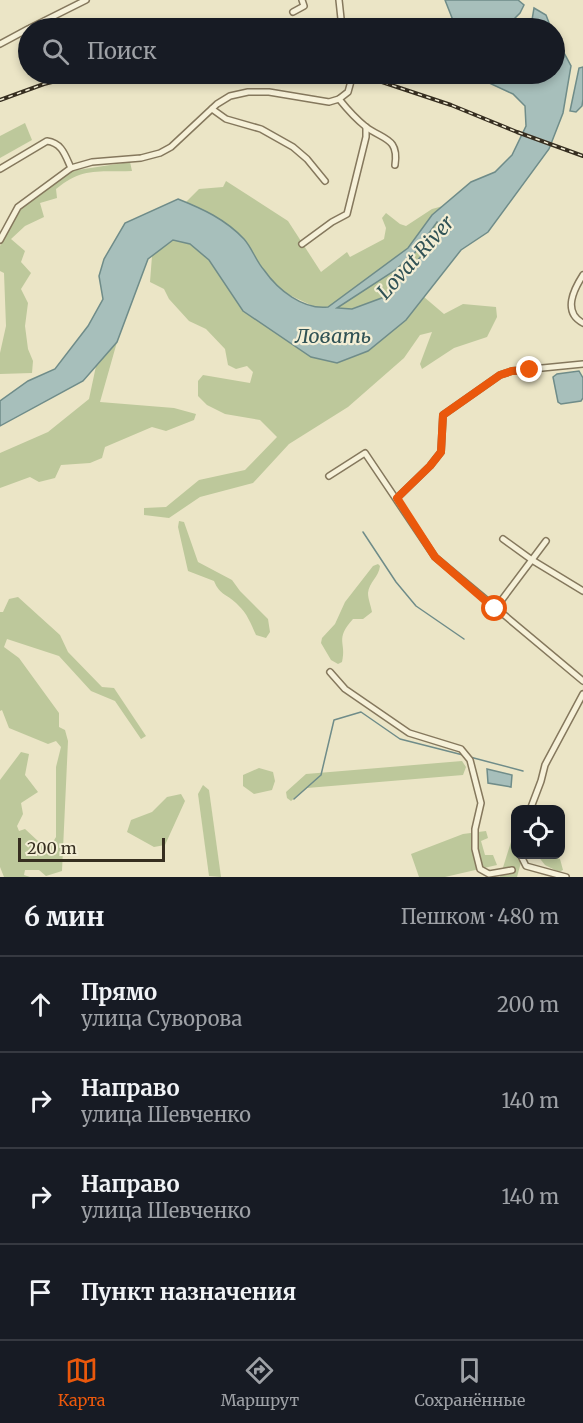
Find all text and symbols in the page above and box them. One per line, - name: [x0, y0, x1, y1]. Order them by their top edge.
- search box: [18, 18, 565, 84]
- icon: search: [39, 35, 72, 68]
- text: Поиск: [87, 37, 157, 65]
- water label: Lovat River: [371, 209, 460, 304]
- water label: Ловать: [294, 323, 371, 348]
- route end: [516, 356, 542, 382]
- route start: [481, 595, 507, 621]
- map controls: [511, 805, 565, 859]
- button: locate: [511, 805, 565, 859]
- scale bar: [18, 835, 165, 862]
- text: 200 m: [27, 838, 77, 858]
- text: 6 мин: [24, 900, 105, 933]
- text: Пешком · 480 m: [401, 904, 559, 929]
- text: Прямо: [81, 978, 157, 1006]
- icon: ahead: [24, 988, 57, 1021]
- text: 200 m: [497, 992, 559, 1017]
- text: улица Суворова: [81, 1006, 242, 1031]
- text: Направо: [81, 1074, 180, 1102]
- icon: right: [24, 1084, 57, 1117]
- text: 140 m: [502, 1088, 559, 1113]
- text: улица Шевченко: [81, 1102, 251, 1127]
- text: Направо: [81, 1170, 180, 1198]
- icon: right: [24, 1180, 57, 1213]
- text: 140 m: [502, 1184, 559, 1209]
- text: улица Шевченко: [81, 1198, 251, 1223]
- icon: arrive: [24, 1276, 57, 1309]
- text: Пункт назначения: [81, 1278, 296, 1306]
- tab: Карта: [58, 1354, 105, 1410]
- tab: Маршрут: [221, 1354, 299, 1410]
- tab: Сохранённые: [415, 1354, 525, 1410]

